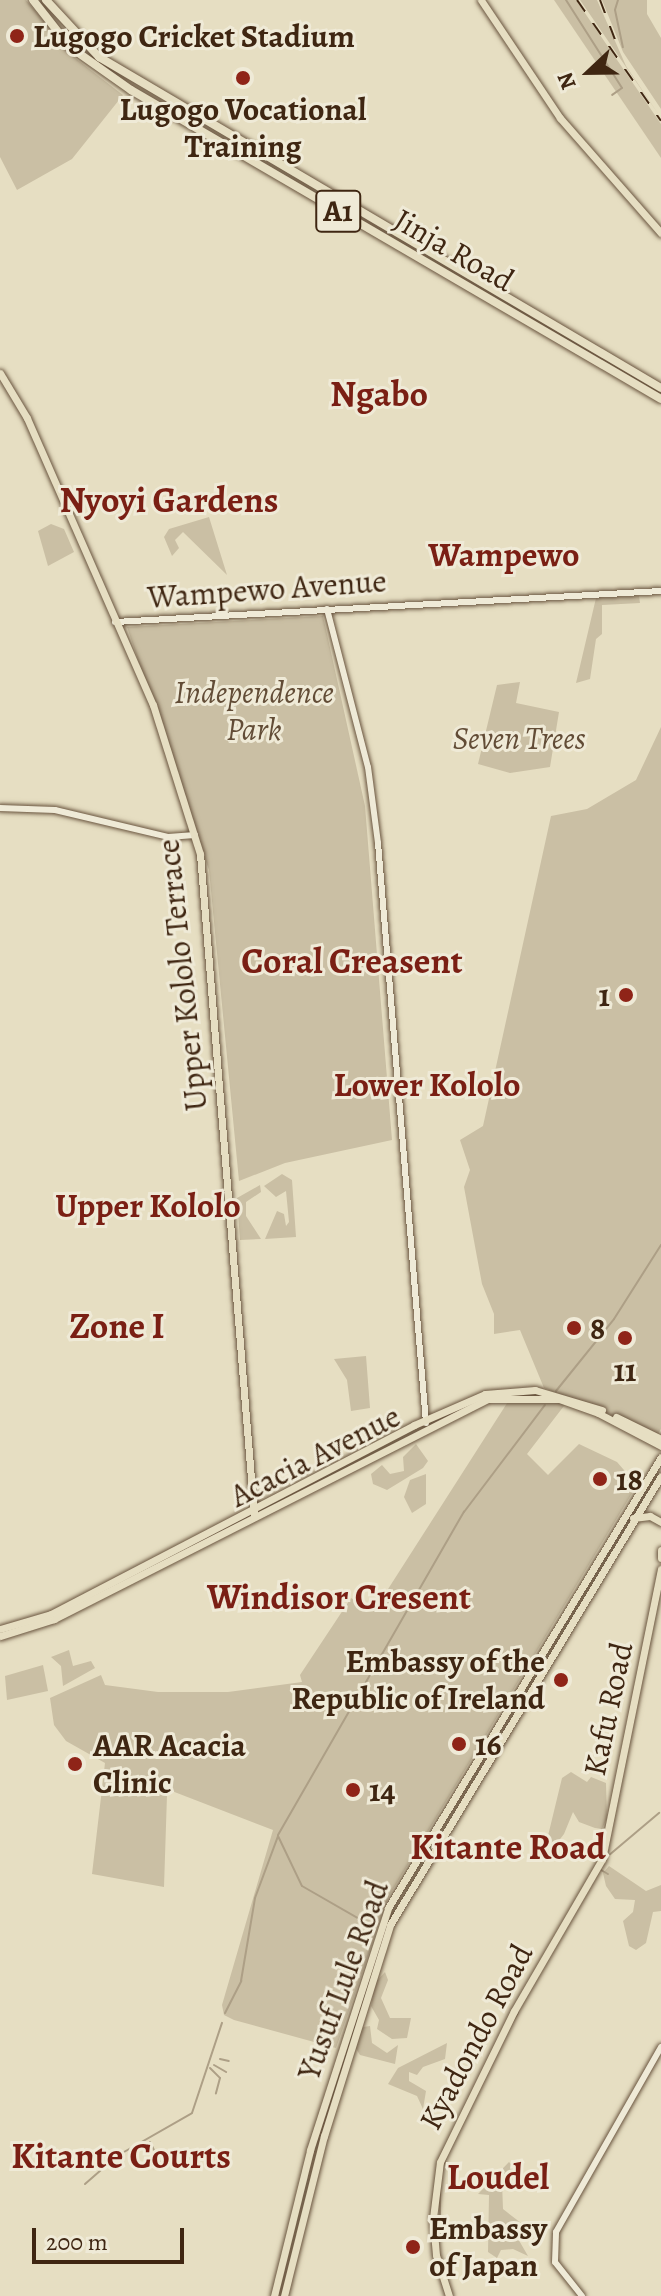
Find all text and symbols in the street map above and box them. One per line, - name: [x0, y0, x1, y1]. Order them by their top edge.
- place label: Lugogo Cricket Stadium: [33, 17, 355, 55]
- marker: Lugogo Cricket Stadium: [8, 27, 26, 45]
- north arrow: [549, 32, 629, 112]
- text: N: [550, 68, 584, 94]
- marker: Lugogo Vocational Training: [234, 69, 252, 87]
- place label: Lugogo Vocational Training: [120, 91, 366, 166]
- road number: A1: [314, 185, 362, 237]
- street label: Jinja Road: [387, 200, 521, 300]
- district label: Ngabo: [330, 372, 428, 416]
- district label: Nyoyi Gardens: [60, 478, 278, 522]
- district label: Wampewo: [428, 535, 580, 575]
- street label: Wampewo Avenue: [146, 561, 388, 617]
- park label: Independence Park: [174, 674, 334, 749]
- park label: Seven Trees: [452, 719, 586, 757]
- street label: Upper Kololo Terrace: [149, 837, 215, 1113]
- district label: Coral Creasent: [241, 939, 463, 983]
- place label: 1: [599, 976, 610, 1014]
- marker: 1: [617, 986, 635, 1004]
- district label: Lower Kololo: [334, 1065, 520, 1105]
- district label: Upper Kololo: [55, 1186, 241, 1226]
- district label: Zone I: [69, 1304, 165, 1348]
- place label: 8: [590, 1309, 605, 1347]
- marker: 8: [565, 1319, 583, 1337]
- marker: 11: [616, 1329, 634, 1347]
- place label: 11: [614, 1351, 636, 1389]
- street label: Acacia Avenue: [224, 1397, 406, 1515]
- place label: 18: [616, 1460, 643, 1498]
- marker: 18: [591, 1470, 609, 1488]
- district label: Windisor Cresent: [207, 1575, 471, 1619]
- street label: Kafu Road: [575, 1639, 641, 1779]
- place label: Embassy of the Republic of Ireland: [291, 1643, 545, 1718]
- marker: Embassy of the Republic of Ireland: [552, 1671, 570, 1689]
- place label: 16: [475, 1725, 501, 1763]
- place label: AAR Acacia Clinic: [93, 1727, 246, 1802]
- marker: 16: [450, 1735, 468, 1753]
- marker: AAR Acacia Clinic: [64, 1753, 86, 1775]
- place label: 14: [369, 1771, 395, 1809]
- marker: 14: [344, 1781, 362, 1799]
- district label: Kitante Road: [410, 1825, 606, 1869]
- street label: Yusuf Lule Road: [289, 1875, 397, 2085]
- street label: Kyadondo Road: [411, 1938, 541, 2136]
- district label: Kitante Courts: [11, 2134, 231, 2178]
- district label: Loudel: [447, 2155, 549, 2199]
- place label: Embassy of Japan: [429, 2210, 547, 2285]
- scale bar: [36, 2212, 188, 2262]
- text: 200 m: [46, 2226, 108, 2258]
- marker: Embassy of Japan: [404, 2238, 422, 2256]

